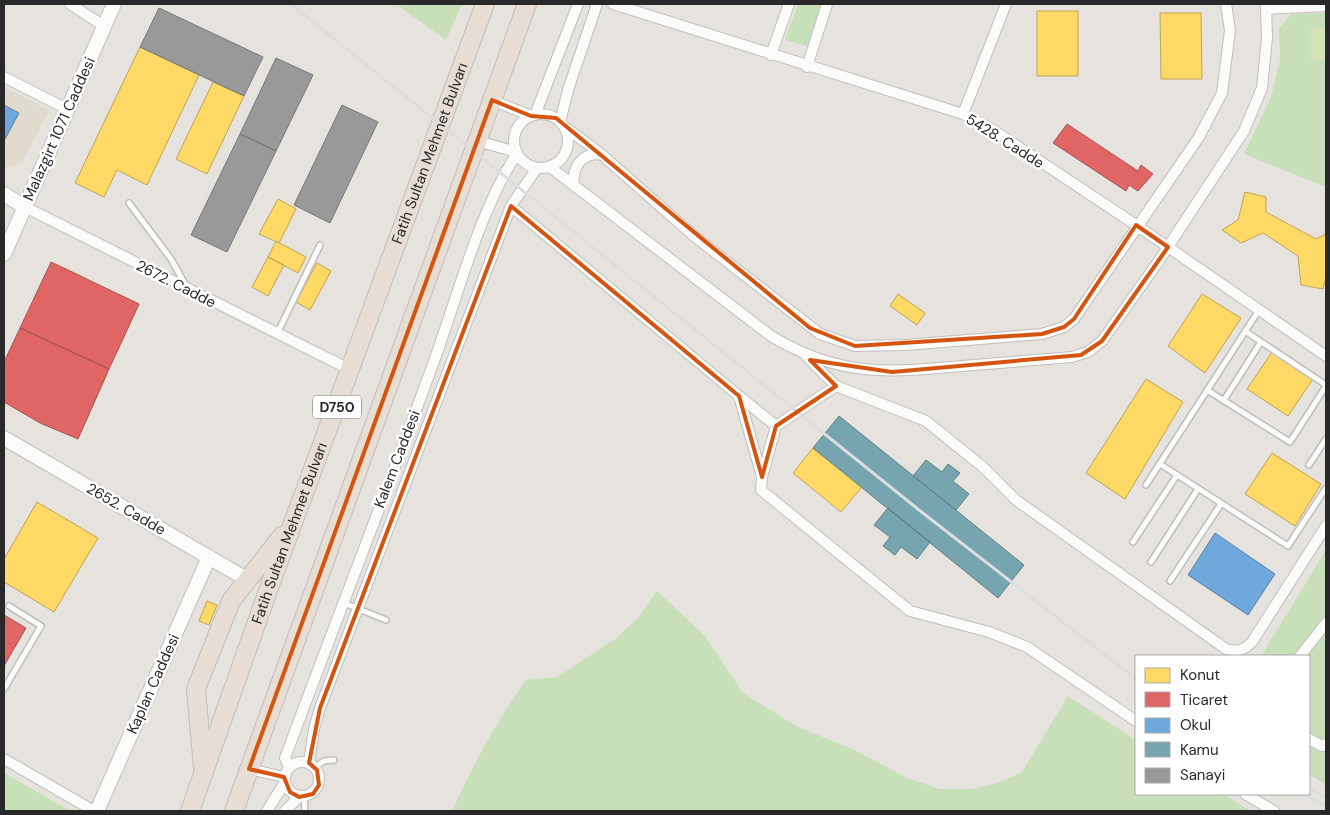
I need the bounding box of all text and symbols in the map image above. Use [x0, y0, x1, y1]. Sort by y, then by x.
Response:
street label: Malazgirt 1071 Caddesi [18, 54, 100, 204]
street label: Fatih Sultan Mehmet Bulvarı [387, 60, 472, 247]
street label: 5428. Cadde [962, 109, 1048, 173]
street label: 2672. Cadde [133, 255, 219, 313]
road number: D750 [313, 396, 361, 418]
street label: Kalem Caddesi [369, 407, 425, 511]
street label: Fatih Sultan Mehmet Bulvarı [247, 440, 332, 627]
street label: 2652. Cadde [83, 478, 169, 540]
street label: Kaplan Caddesi [122, 631, 184, 737]
legend [1135, 655, 1310, 795]
text: Konut [1180, 665, 1220, 685]
text: Ticaret [1180, 690, 1228, 710]
text: Okul [1180, 715, 1211, 735]
text: Kamu [1180, 740, 1219, 760]
text: Sanayi [1180, 765, 1225, 785]

